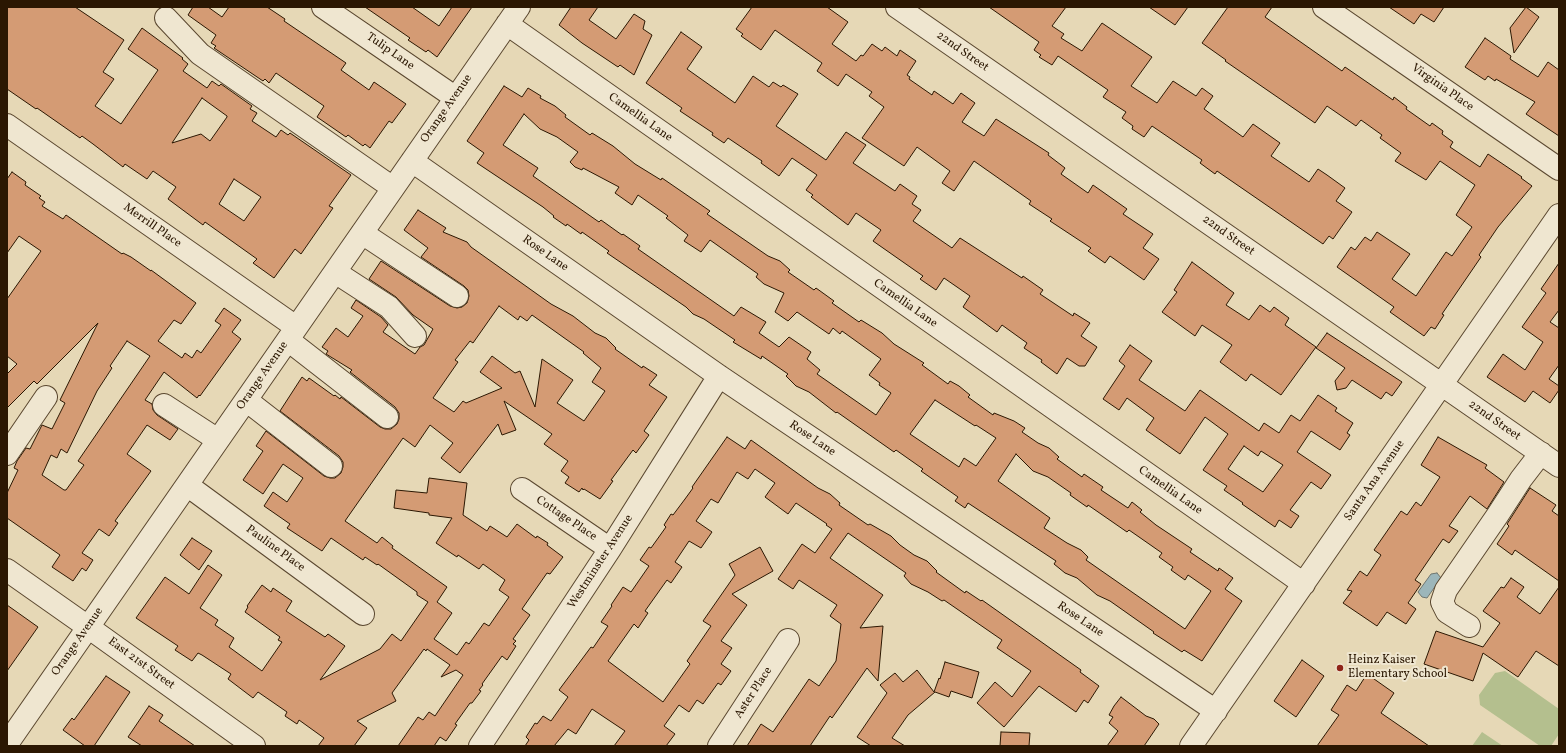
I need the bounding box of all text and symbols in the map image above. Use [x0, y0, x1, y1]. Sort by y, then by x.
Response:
street label: 22nd Street [933, 29, 991, 75]
street label: Tulip Lane [363, 30, 417, 74]
street label: Virginia Place [1408, 61, 1476, 115]
street label: Orange Avenue [418, 72, 476, 146]
street label: Camellia Lane [605, 91, 675, 145]
street label: Merrill Place [120, 201, 184, 251]
street label: 22nd Street [1199, 213, 1257, 259]
street label: Rose Lane [519, 233, 571, 275]
street label: Camellia Lane [870, 277, 940, 331]
street label: Orange Avenue [234, 339, 292, 413]
street label: 22nd Street [1465, 398, 1523, 444]
street label: Rose Lane [786, 418, 838, 460]
street label: Santa Ana Avenue [1342, 438, 1408, 524]
street label: Camellia Lane [1135, 464, 1205, 518]
street label: Cottage Place [533, 493, 599, 545]
street label: Westminster Avenue [565, 512, 637, 612]
street label: Pauline Place [243, 523, 307, 575]
street label: Rose Lane [1054, 599, 1106, 641]
street label: Orange Avenue [49, 605, 107, 679]
street label: East 21st Street [105, 635, 177, 693]
place label: Heinz Kaiser Elementary School [1348, 654, 1447, 682]
marker: Heinz Kaiser Elementary School [1335, 663, 1345, 673]
street label: Aster Place [732, 665, 776, 721]

